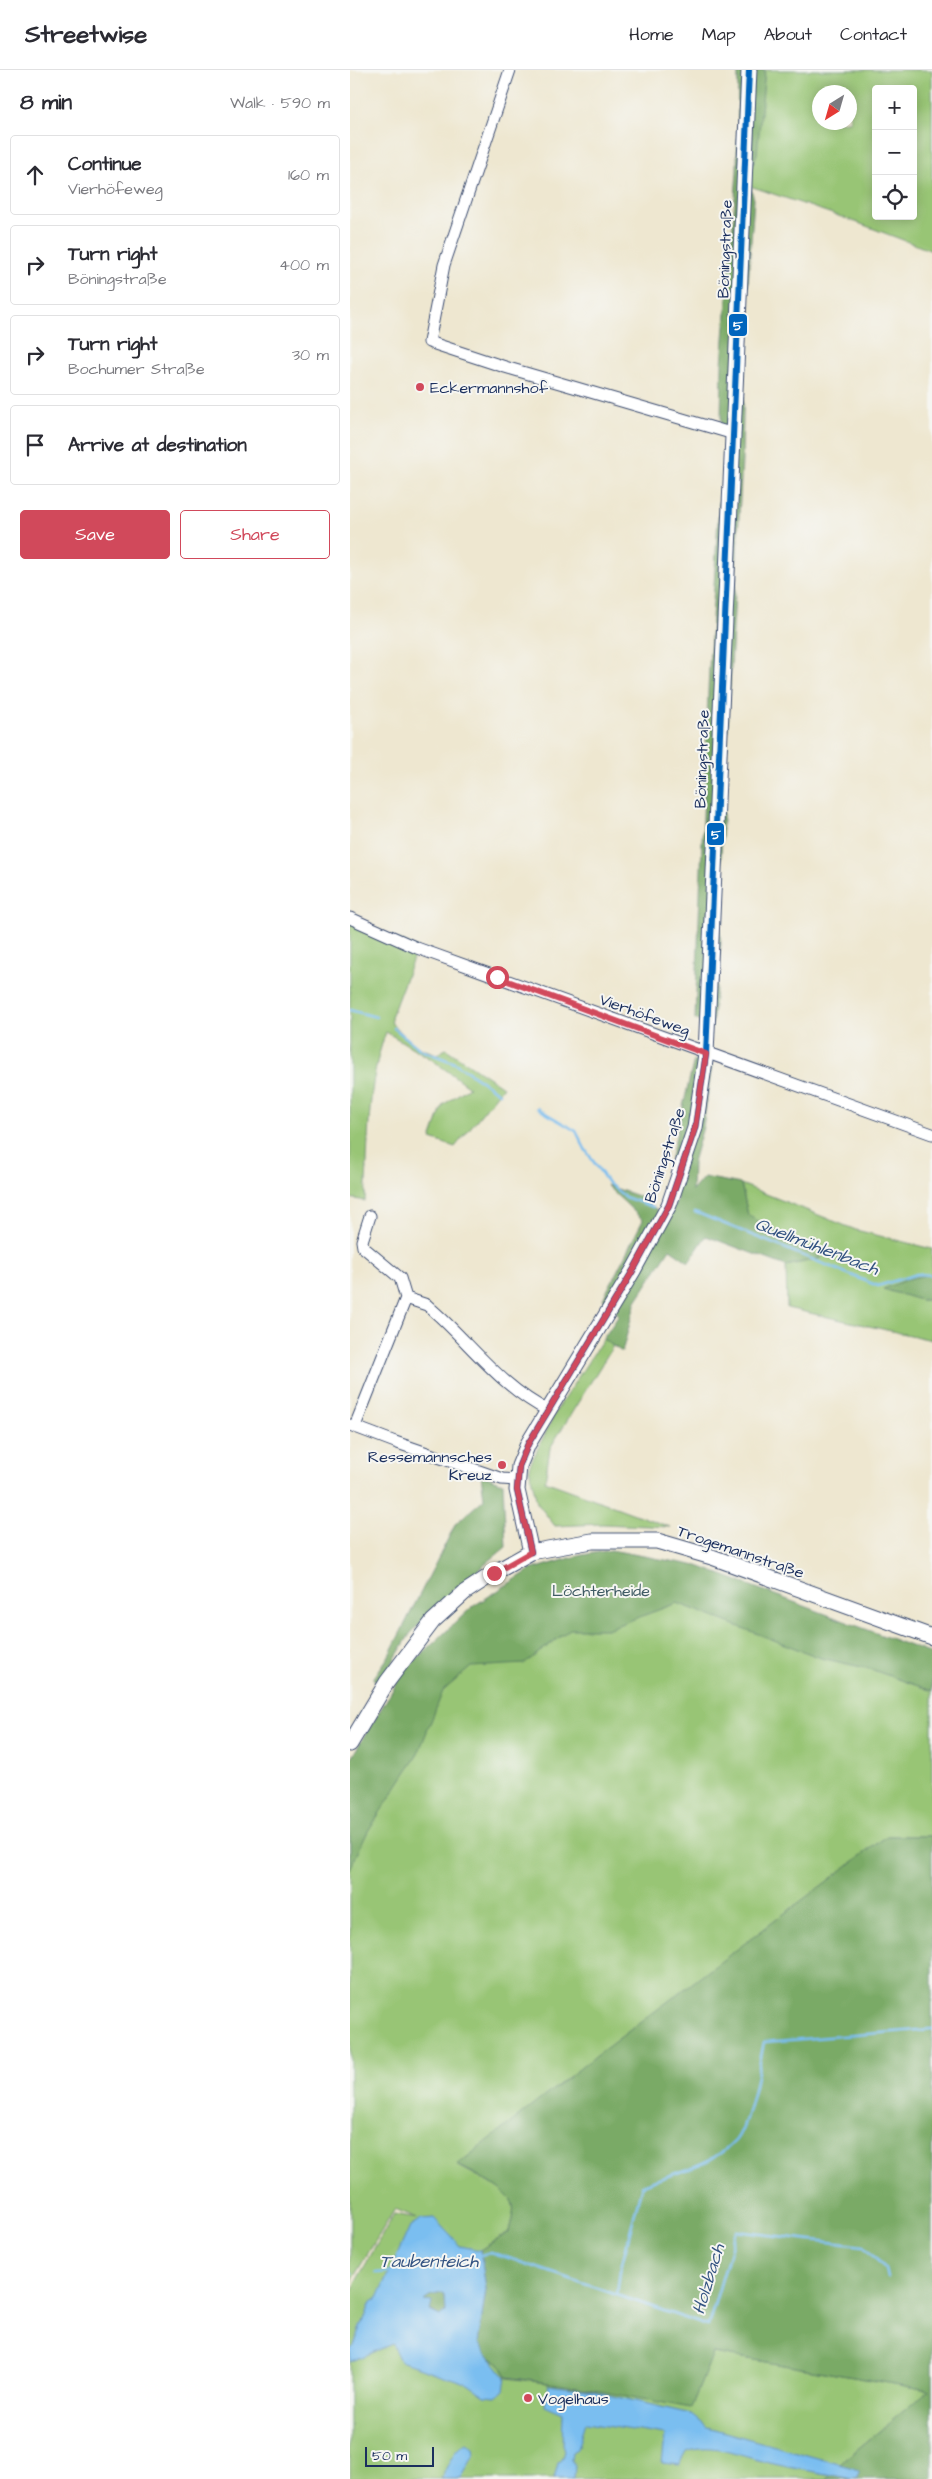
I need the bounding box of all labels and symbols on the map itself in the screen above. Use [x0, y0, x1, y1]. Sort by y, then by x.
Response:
north arrow [812, 85, 857, 130]
street label: Böningstraße [712, 199, 739, 299]
line badge: 5 [728, 313, 748, 337]
text: 5 [733, 316, 744, 336]
place label: Eckermannshof [430, 377, 548, 399]
marker: Eckermannshof [414, 381, 426, 393]
street label: Böningstraße [689, 709, 716, 809]
line badge: 5 [706, 822, 725, 846]
text: 5 [711, 825, 722, 845]
route start [486, 966, 509, 989]
street label: Vierhöfeweg [596, 988, 693, 1042]
street label: Böningstraße [639, 1105, 692, 1206]
water label: Quellmühlenbach [751, 1211, 883, 1282]
place label: Ressemannsches Kreuz [368, 1446, 492, 1486]
marker: Ressemannsches Kreuz [496, 1459, 508, 1471]
street label: Trogemannstraße [674, 1520, 807, 1585]
route end [483, 1562, 506, 1585]
park label: Löchterheide [552, 1580, 650, 1602]
water label: Holzbach [686, 2240, 731, 2317]
water label: Taubenteich [380, 2249, 479, 2274]
place label: Vogelhaus [538, 2388, 609, 2411]
marker: Vogelhaus [522, 2392, 534, 2404]
scale bar [365, 2444, 434, 2467]

